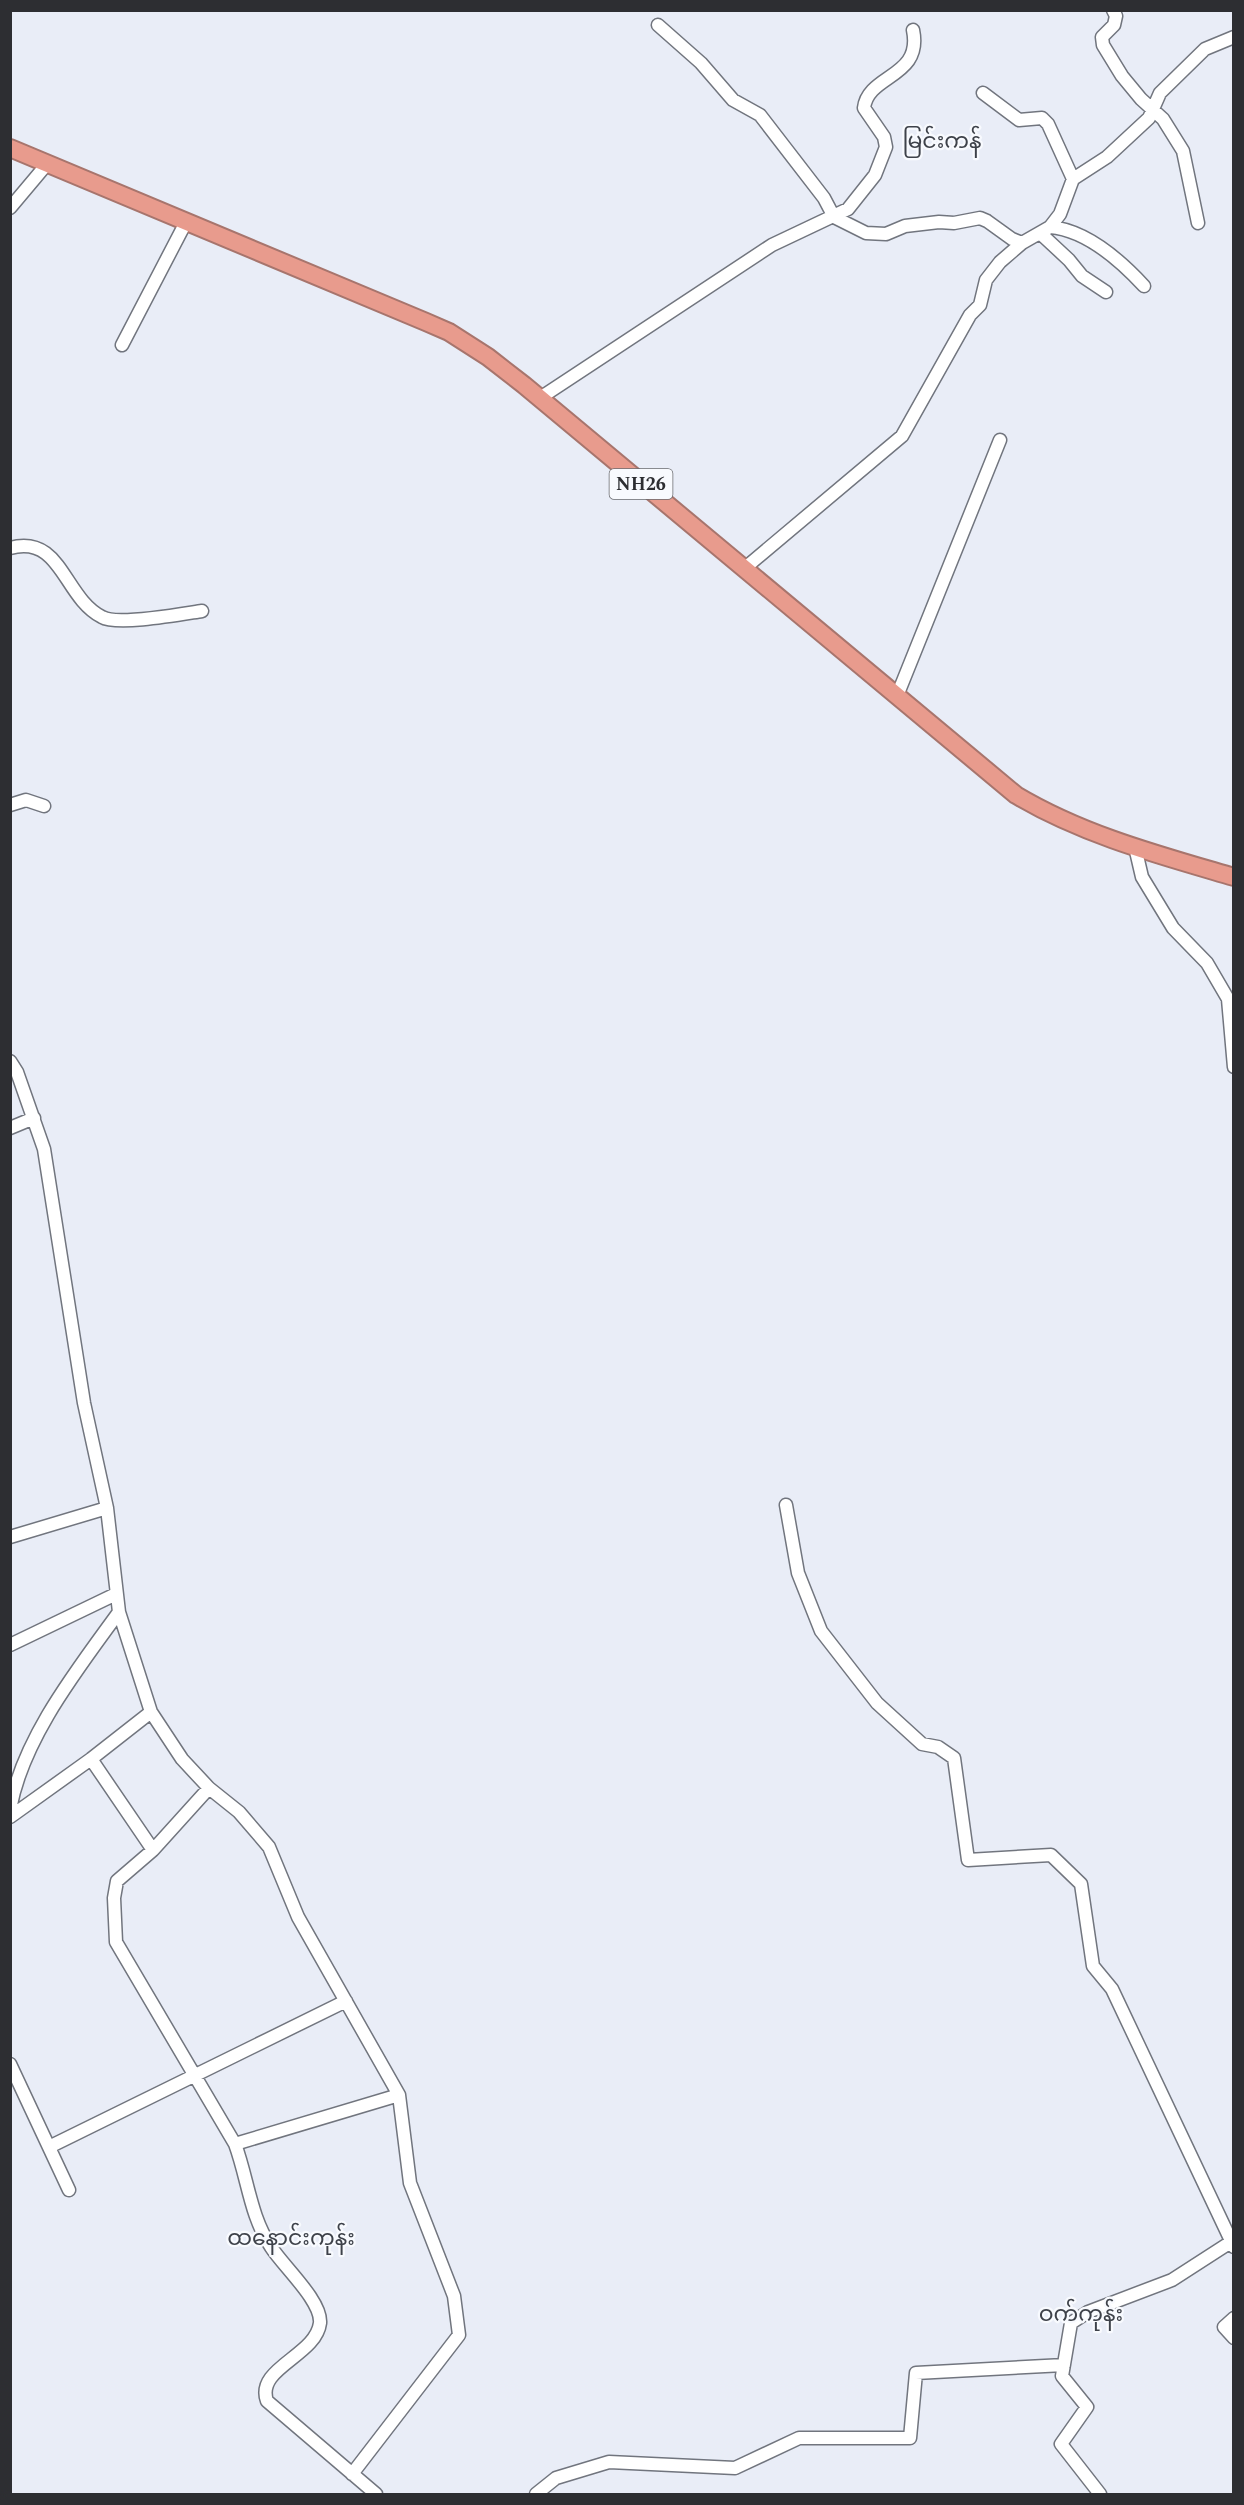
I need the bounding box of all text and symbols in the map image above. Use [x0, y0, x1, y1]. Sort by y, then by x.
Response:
district label: မြင်းကန် [902, 125, 982, 158]
road number: NH26 [610, 469, 672, 499]
district label: ထနောင်းကုန်း [227, 2222, 355, 2255]
district label: ဝက်ကုန်း [1039, 2298, 1123, 2331]

